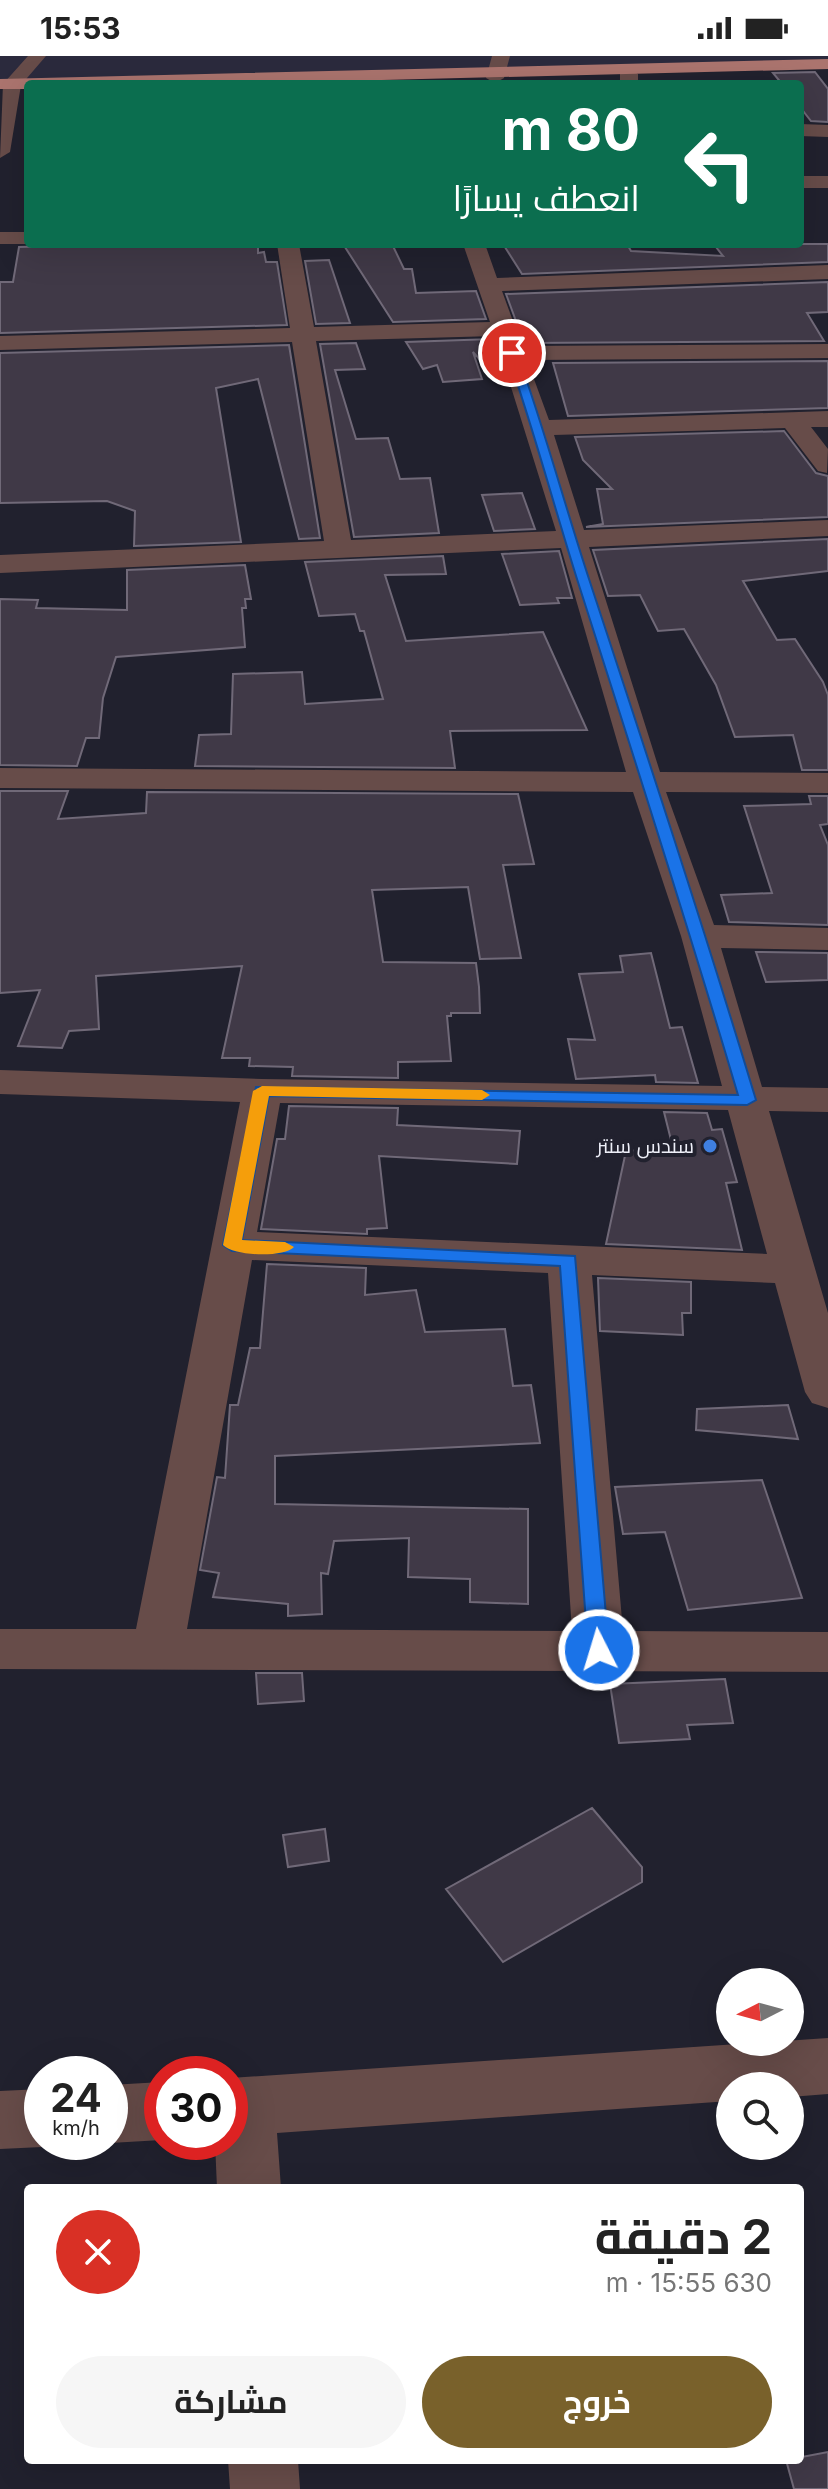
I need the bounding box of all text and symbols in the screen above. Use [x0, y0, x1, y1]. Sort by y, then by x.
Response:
text: 15:53 [40, 10, 121, 46]
text: 80 m [501, 96, 640, 164]
icon: left [668, 112, 772, 216]
text: انعطف يسارًا [452, 176, 640, 220]
pin [478, 319, 546, 387]
icon: arrive [490, 331, 534, 375]
place label: سندس سنتر [596, 1134, 694, 1159]
marker: سندس سنتر [701, 1137, 719, 1155]
position arrow [557, 1608, 641, 1692]
north arrow [716, 1968, 804, 2056]
map controls [716, 1968, 804, 2160]
speed limit sign: 30 [144, 2056, 248, 2160]
button: search [716, 2072, 804, 2160]
text: 24 [50, 2073, 102, 2122]
text: km/h [52, 2116, 100, 2140]
text: 2 دقيقة [595, 2207, 772, 2266]
button: close [56, 2210, 140, 2294]
text: 630 m · 15:55 [606, 2267, 772, 2298]
button: مشاركة [56, 2356, 406, 2448]
button: خروج [422, 2356, 772, 2448]

